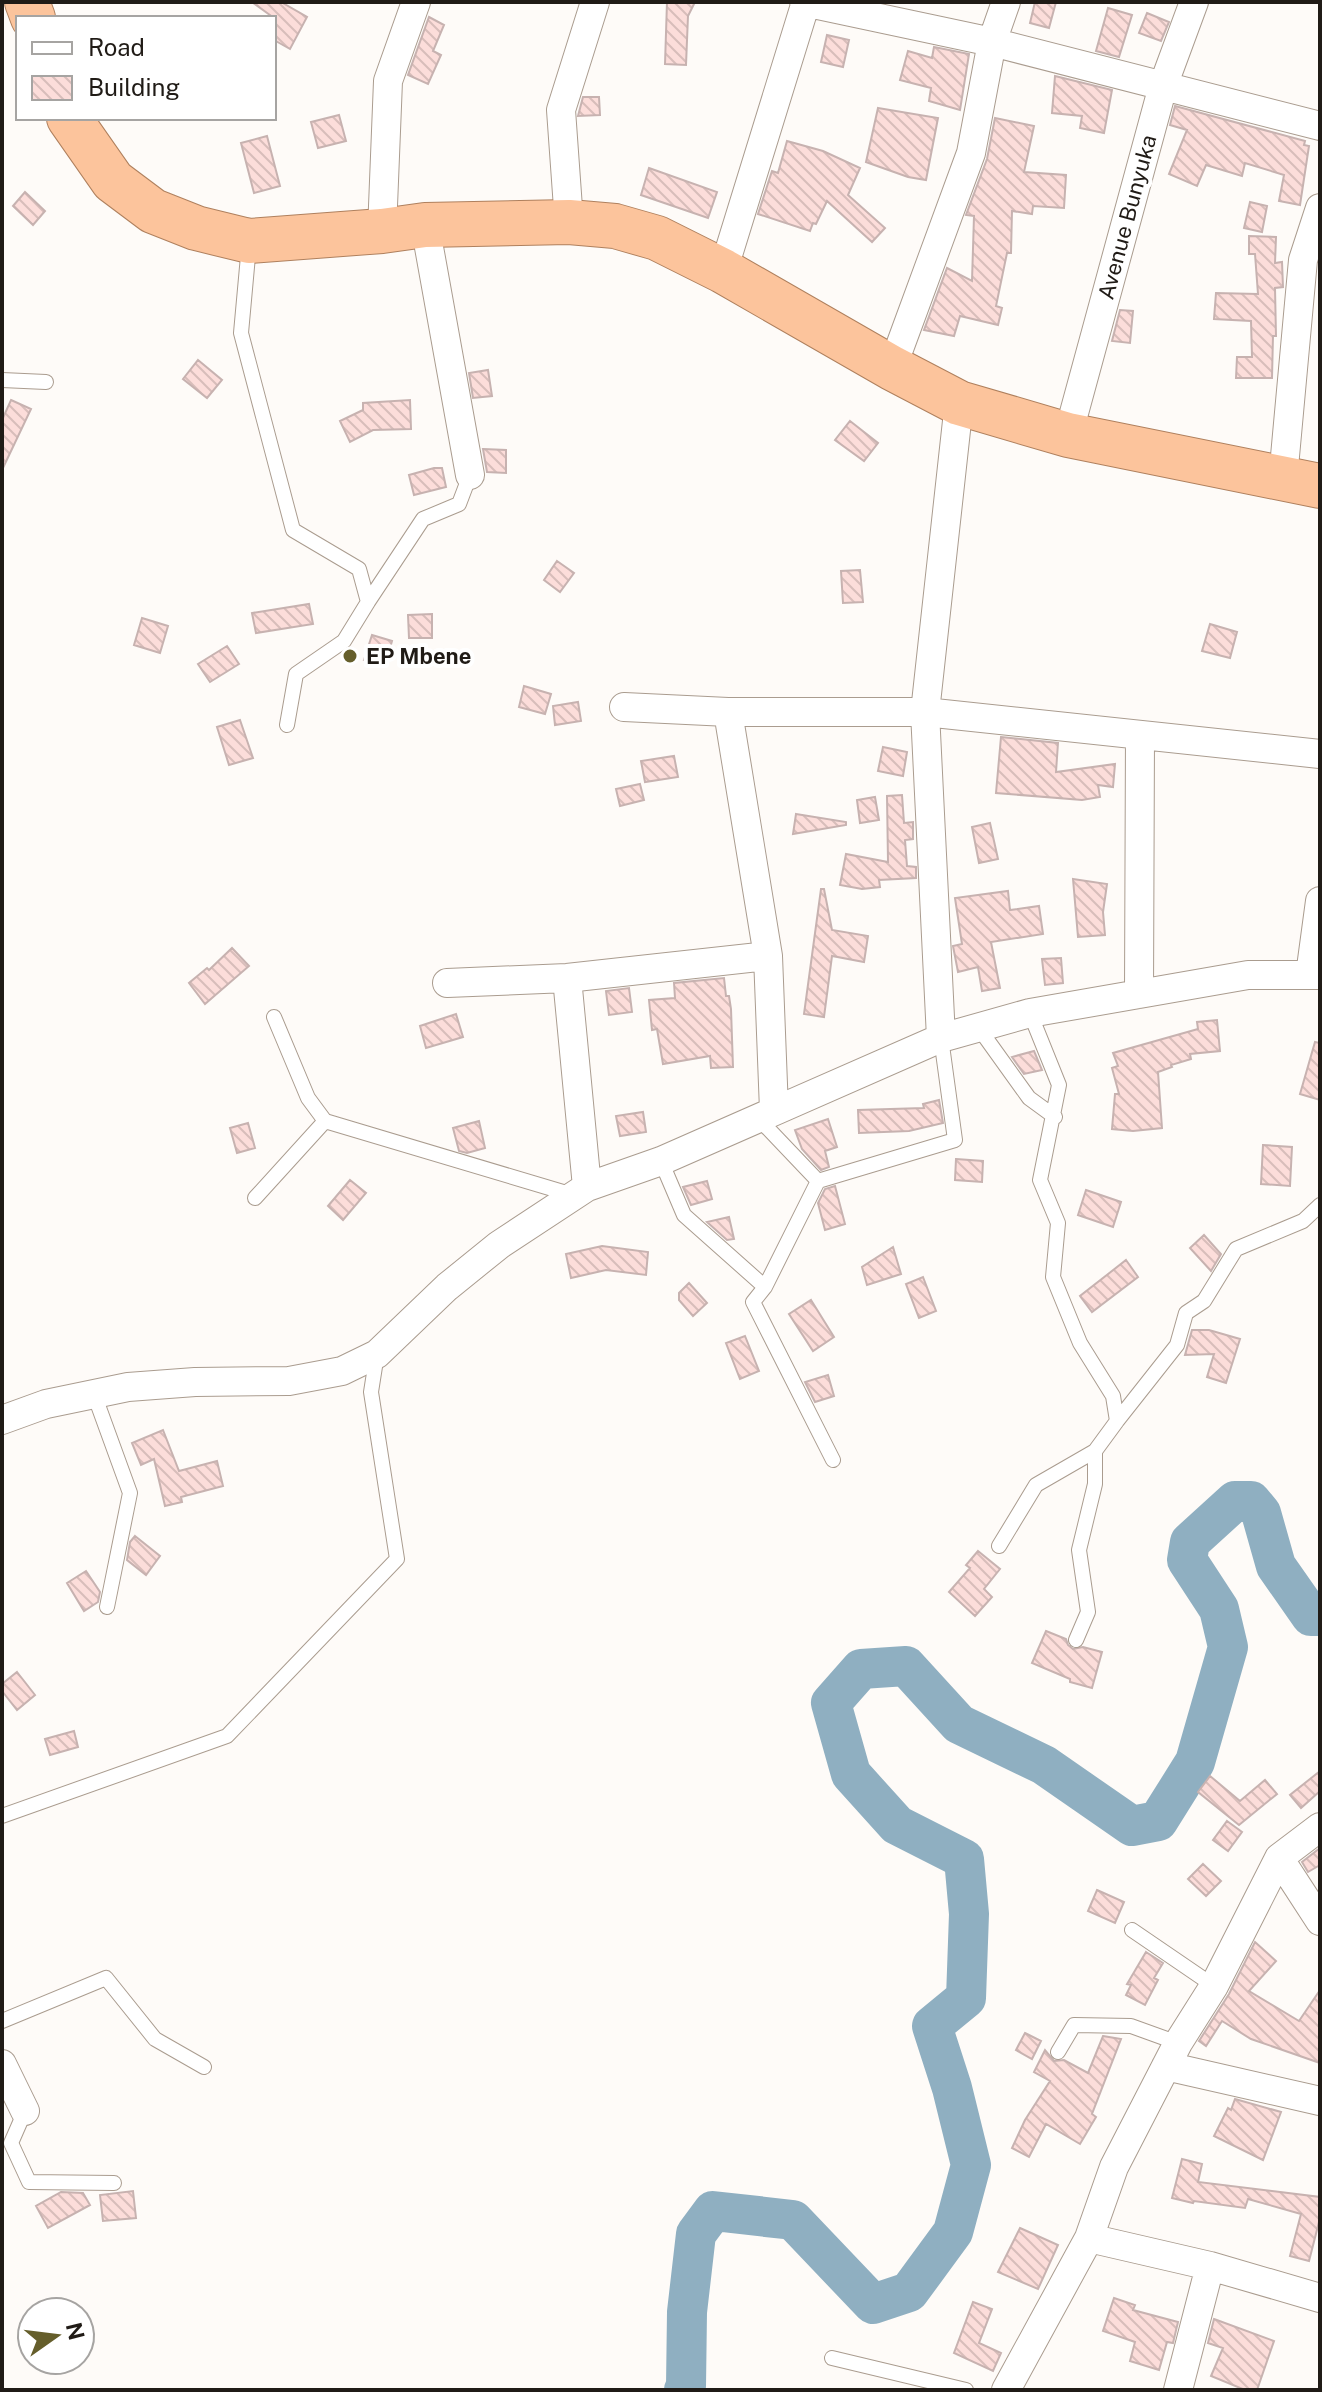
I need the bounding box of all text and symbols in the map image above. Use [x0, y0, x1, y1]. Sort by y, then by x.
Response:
legend [16, 16, 276, 120]
text: Road [88, 33, 145, 61]
text: Building [88, 73, 180, 101]
street label: Avenue Bunyuka [1092, 132, 1162, 302]
place label: EP Mbene [366, 643, 471, 669]
marker: EP Mbene [341, 647, 359, 665]
north arrow [16, 2296, 96, 2376]
text: N [61, 2320, 90, 2343]

